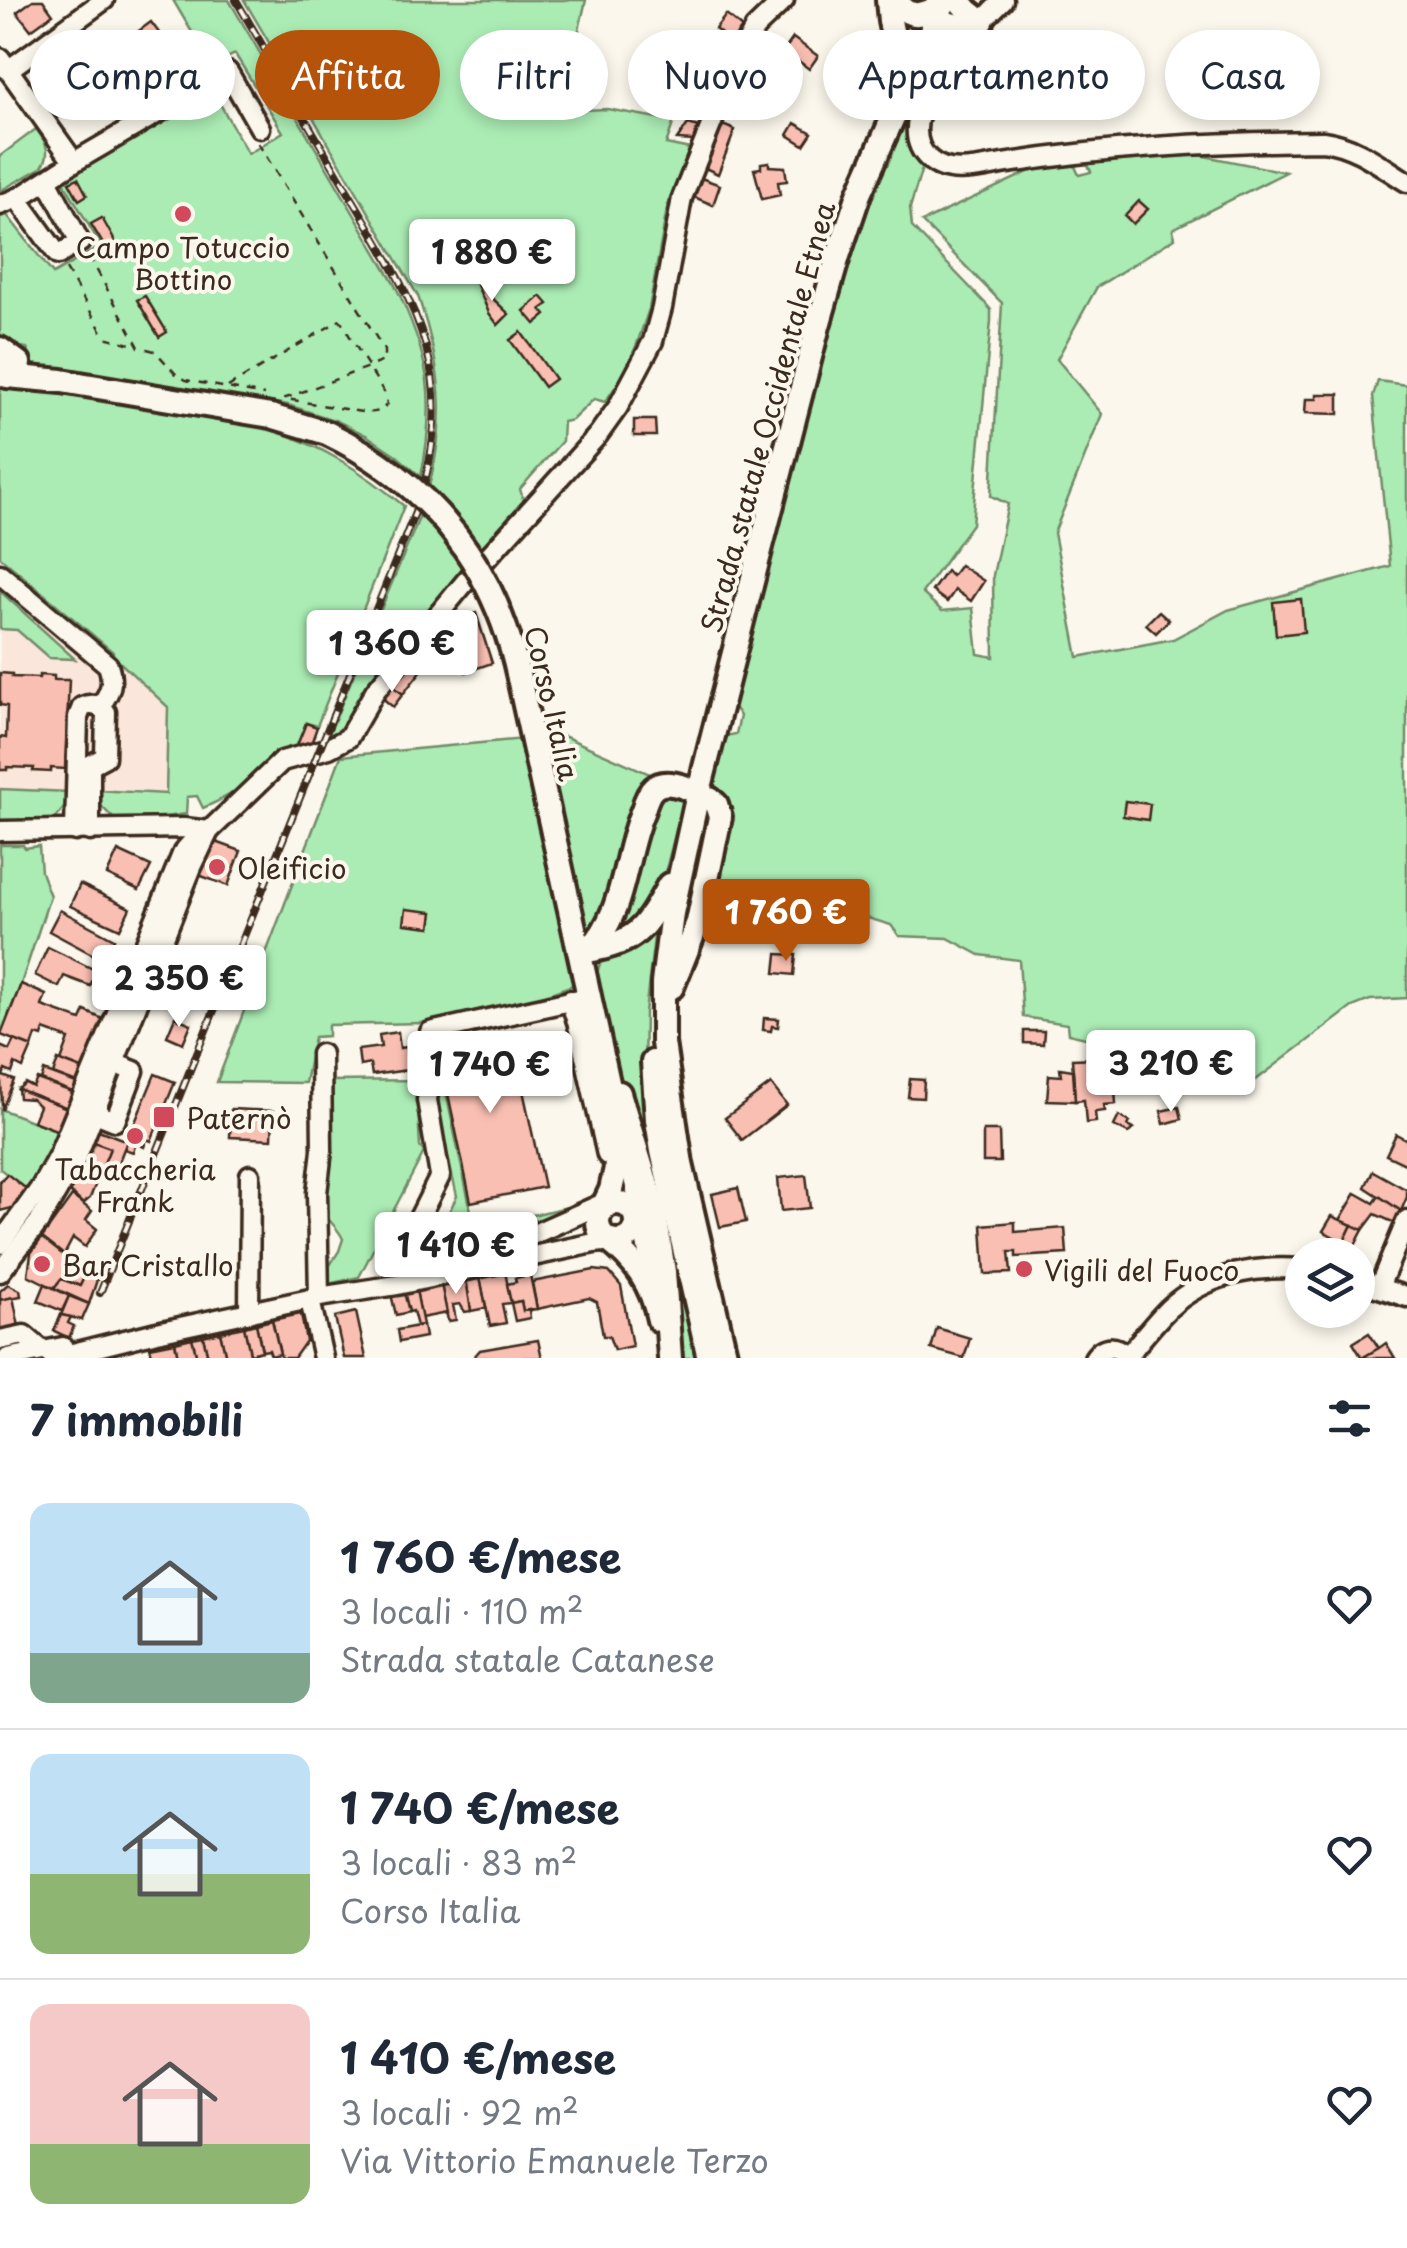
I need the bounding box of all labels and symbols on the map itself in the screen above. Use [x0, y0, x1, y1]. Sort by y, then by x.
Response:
street label: Strada statale Occidentale Etnea [689, 196, 845, 637]
marker: Campo Totuccio Bottino [172, 203, 194, 225]
pin: 1 880 € [400, 219, 584, 304]
place label: Campo Totuccio Bottino [76, 225, 290, 300]
pin: 1 360 € [300, 610, 484, 695]
street label: Corso Italia [514, 621, 592, 785]
place label: Oleificio [237, 846, 347, 889]
marker: Oleificio [206, 856, 228, 878]
pin: 1 760 € [694, 879, 878, 964]
pin: 2 350 € [87, 945, 271, 1030]
pin: 3 210 € [1079, 1030, 1263, 1115]
pin: 1 740 € [398, 1031, 582, 1116]
place label: Paternò [186, 1096, 291, 1139]
marker: Paternò [151, 1104, 177, 1130]
marker: Tabaccheria Frank [124, 1125, 146, 1147]
place label: Tabaccheria Frank [54, 1147, 216, 1222]
pin: 1 410 € [364, 1212, 548, 1297]
place label: Bar Cristallo [62, 1243, 233, 1286]
place label: Vigili del Fuoco [1044, 1248, 1239, 1291]
marker: Bar Cristallo [31, 1253, 53, 1275]
marker: Vigili del Fuoco [1013, 1258, 1035, 1280]

